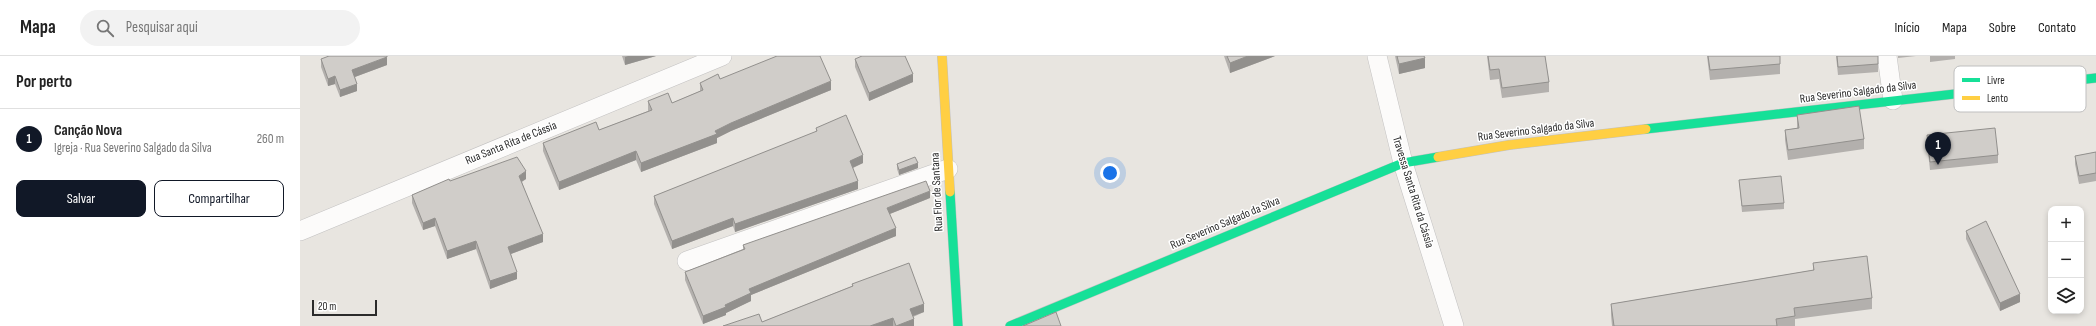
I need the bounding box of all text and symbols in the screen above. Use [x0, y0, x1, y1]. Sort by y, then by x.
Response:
search box [80, 10, 360, 46]
text: Mapa [20, 16, 56, 39]
icon: search [94, 17, 116, 39]
text: Pesquisar aqui [126, 18, 198, 37]
text: Início [1894, 19, 1920, 36]
text: Mapa [1942, 19, 1967, 36]
text: Sobre [1989, 19, 2016, 36]
text: Contato [2038, 19, 2076, 36]
legend [1954, 66, 2086, 112]
text: Por perto [16, 72, 72, 92]
text: Livre [1987, 74, 2005, 87]
street label: Rua Severino Salgado da Silva [1799, 77, 1918, 107]
text: Lento [1987, 92, 2008, 105]
street label: Rua Severino Salgado da Silva [1477, 115, 1596, 145]
street label: Rua Santa Rita de Cássia [463, 118, 559, 168]
text: Canção Nova [54, 121, 122, 140]
text: 1 [26, 131, 32, 147]
text: 260 m [257, 131, 284, 147]
pin: 1 [1925, 132, 1951, 165]
street label: Travessa Santa Rita da Cássia [1389, 134, 1437, 250]
text: Igreja · Rua Severino Salgado da Silva [54, 140, 212, 156]
street label: Rua Flor de Santana [927, 152, 947, 232]
your location [1100, 163, 1120, 183]
button: Salvar [16, 180, 146, 217]
button: Compartilhar [154, 180, 284, 217]
street label: Rua Severino Salgado da Silva [1168, 193, 1282, 253]
map controls [2048, 206, 2084, 314]
button: + [2048, 206, 2084, 242]
button: − [2048, 242, 2084, 278]
button: layers [2048, 278, 2084, 314]
scale bar [312, 298, 377, 317]
text: 20 m [318, 300, 336, 313]

